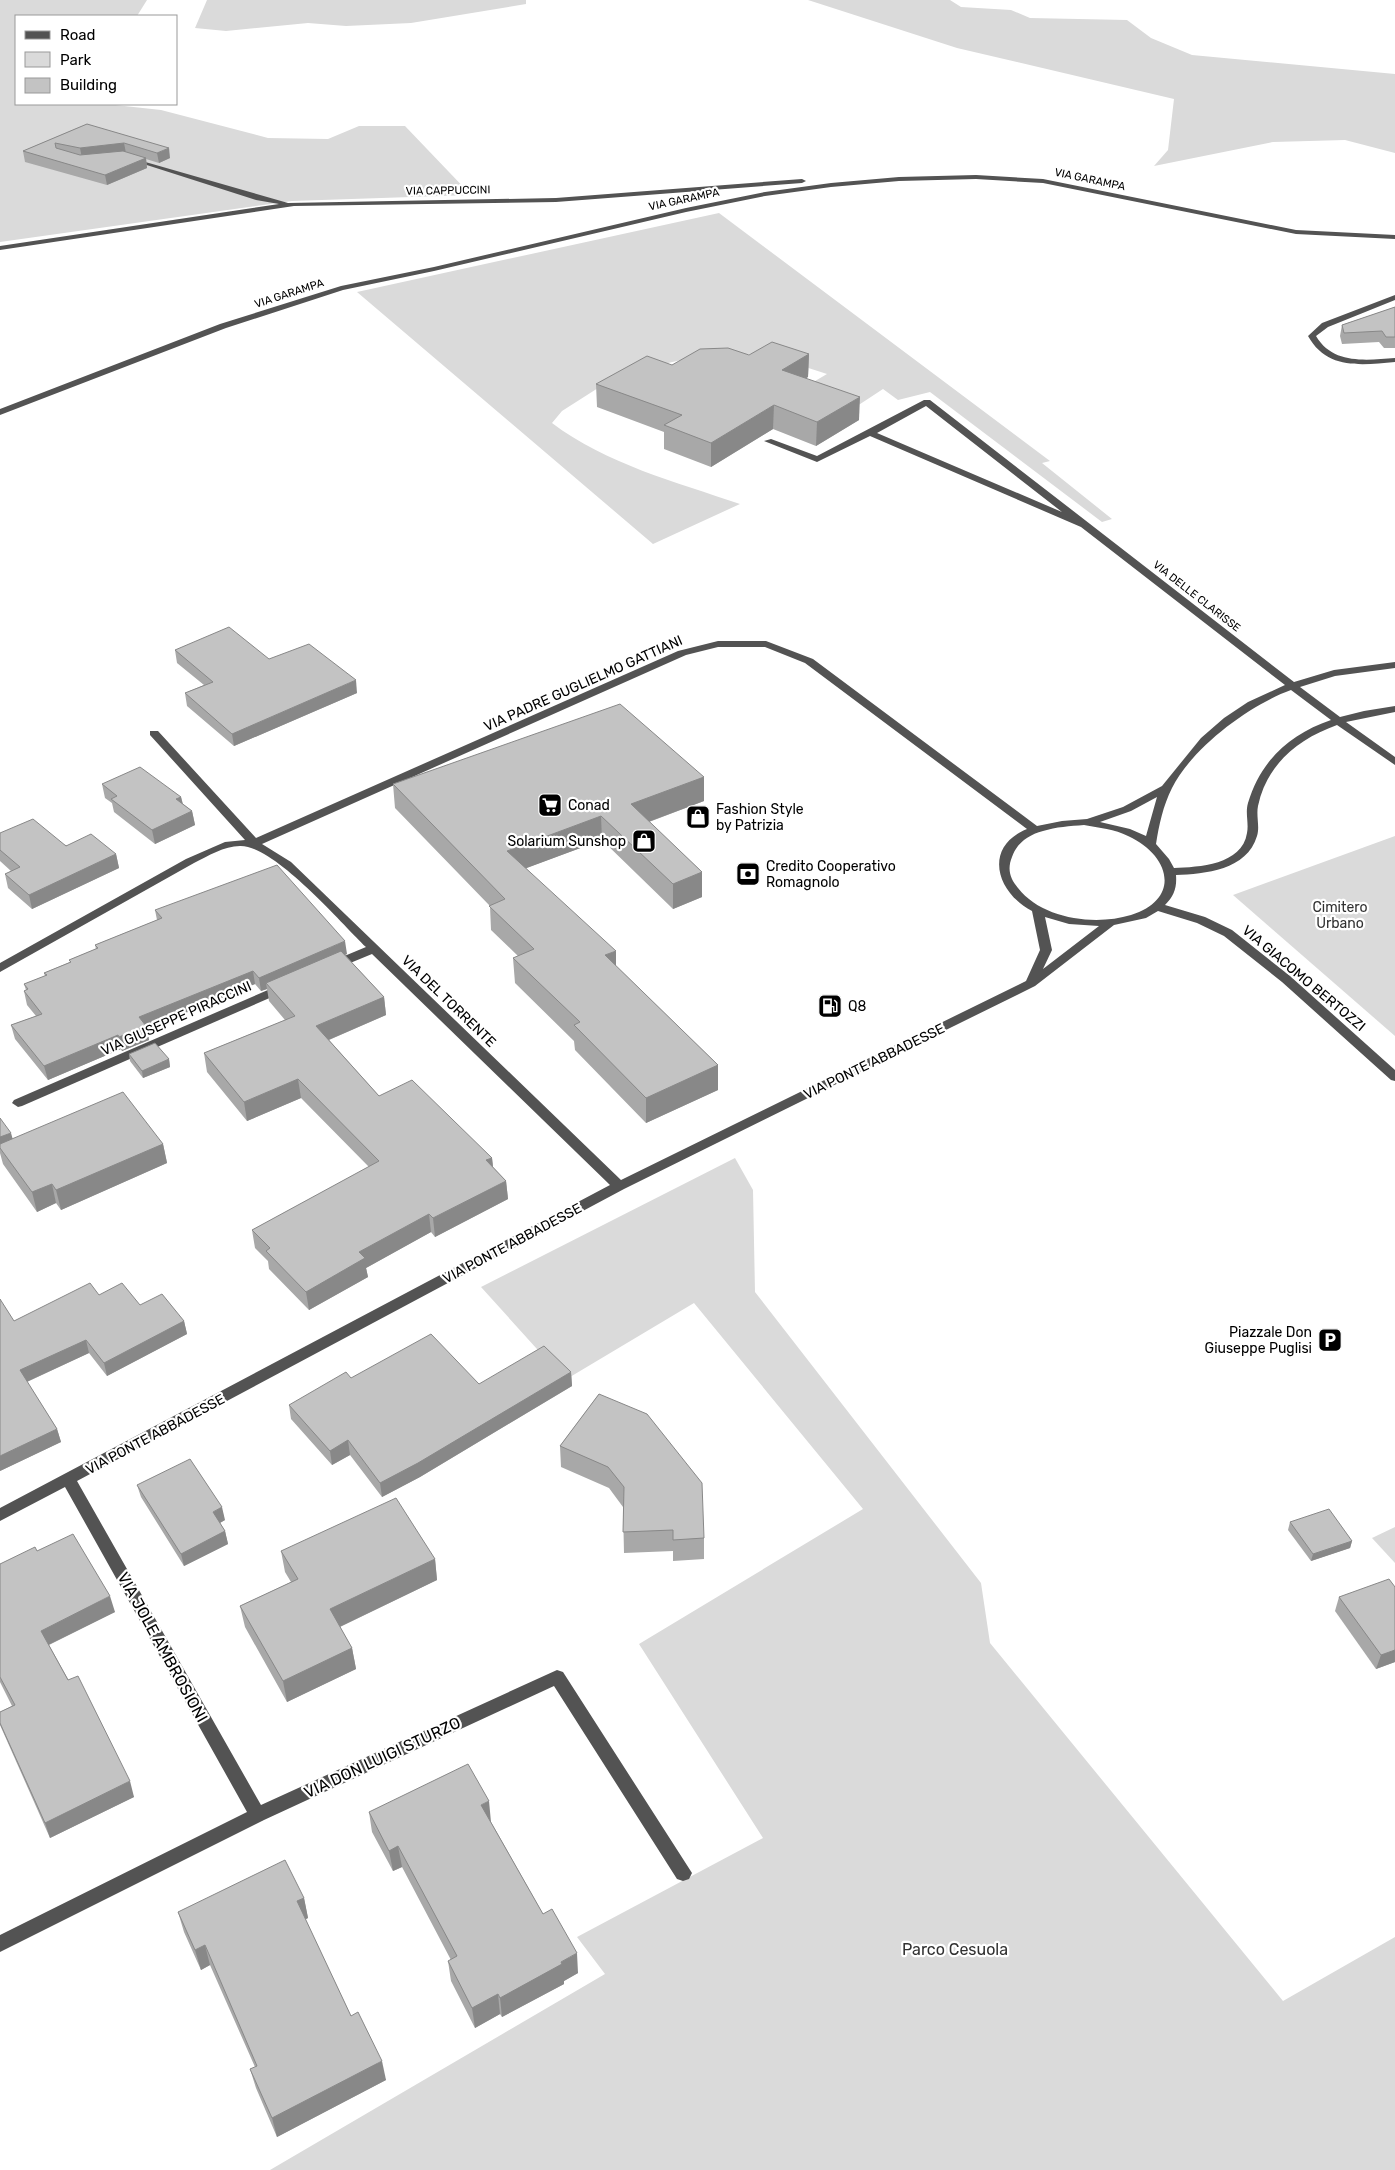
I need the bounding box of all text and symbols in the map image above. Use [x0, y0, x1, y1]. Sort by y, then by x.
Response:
legend [15, 15, 178, 105]
text: Road [60, 26, 96, 44]
text: Park [60, 51, 91, 69]
text: Building [60, 76, 117, 94]
street label: VIA GARAMPA [1053, 166, 1127, 193]
street label: VIA CAPPUCCINI [406, 183, 490, 198]
street label: VIA GARAMPA [648, 186, 721, 213]
street label: VIA GARAMPA [253, 276, 326, 311]
street label: VIA DELLE CLARISSE [1150, 558, 1243, 635]
street label: VIA PADRE GUGLIELMO GATTIANI [481, 632, 685, 735]
supermarket icon: Conad [537, 792, 563, 818]
place label: Conad [568, 797, 610, 814]
place label: Fashion Style by Patrizia [716, 801, 804, 834]
shop icon: Fashion Style by Patrizia [685, 804, 711, 830]
shop icon: Solarium Sunshop [631, 828, 657, 854]
place label: Solarium Sunshop [507, 833, 626, 850]
place label: Credito Cooperativo Romagnolo [766, 858, 896, 891]
bank icon: Credito Cooperativo Romagnolo [735, 861, 761, 887]
park label: Cimitero Urbano [1312, 899, 1368, 932]
street label: VIA GIACOMO BERTOZZI [1239, 922, 1369, 1035]
street label: VIA DEL TORRENTE [398, 952, 499, 1051]
street label: VIA GIUSEPPE PIRACCINI [98, 978, 254, 1059]
fuel station icon: Q8 [817, 993, 843, 1019]
place label: Q8 [848, 998, 866, 1015]
street label: VIA PONTE ABBADESSE [801, 1020, 947, 1103]
street label: VIA PONTE ABBADESSE [440, 1200, 585, 1287]
place label: Piazzale Don Giuseppe Puglisi [1205, 1324, 1312, 1357]
parking icon: Piazzale Don Giuseppe Puglisi [1317, 1327, 1343, 1353]
street label: VIA PONTE ABBADESSE [83, 1391, 228, 1478]
street label: VIA JOLE AMBROSIONI [113, 1569, 212, 1725]
street label: VIA DON LUIGI STURZO [301, 1713, 464, 1802]
park label: Parco Cesuola [902, 1940, 1008, 1959]

